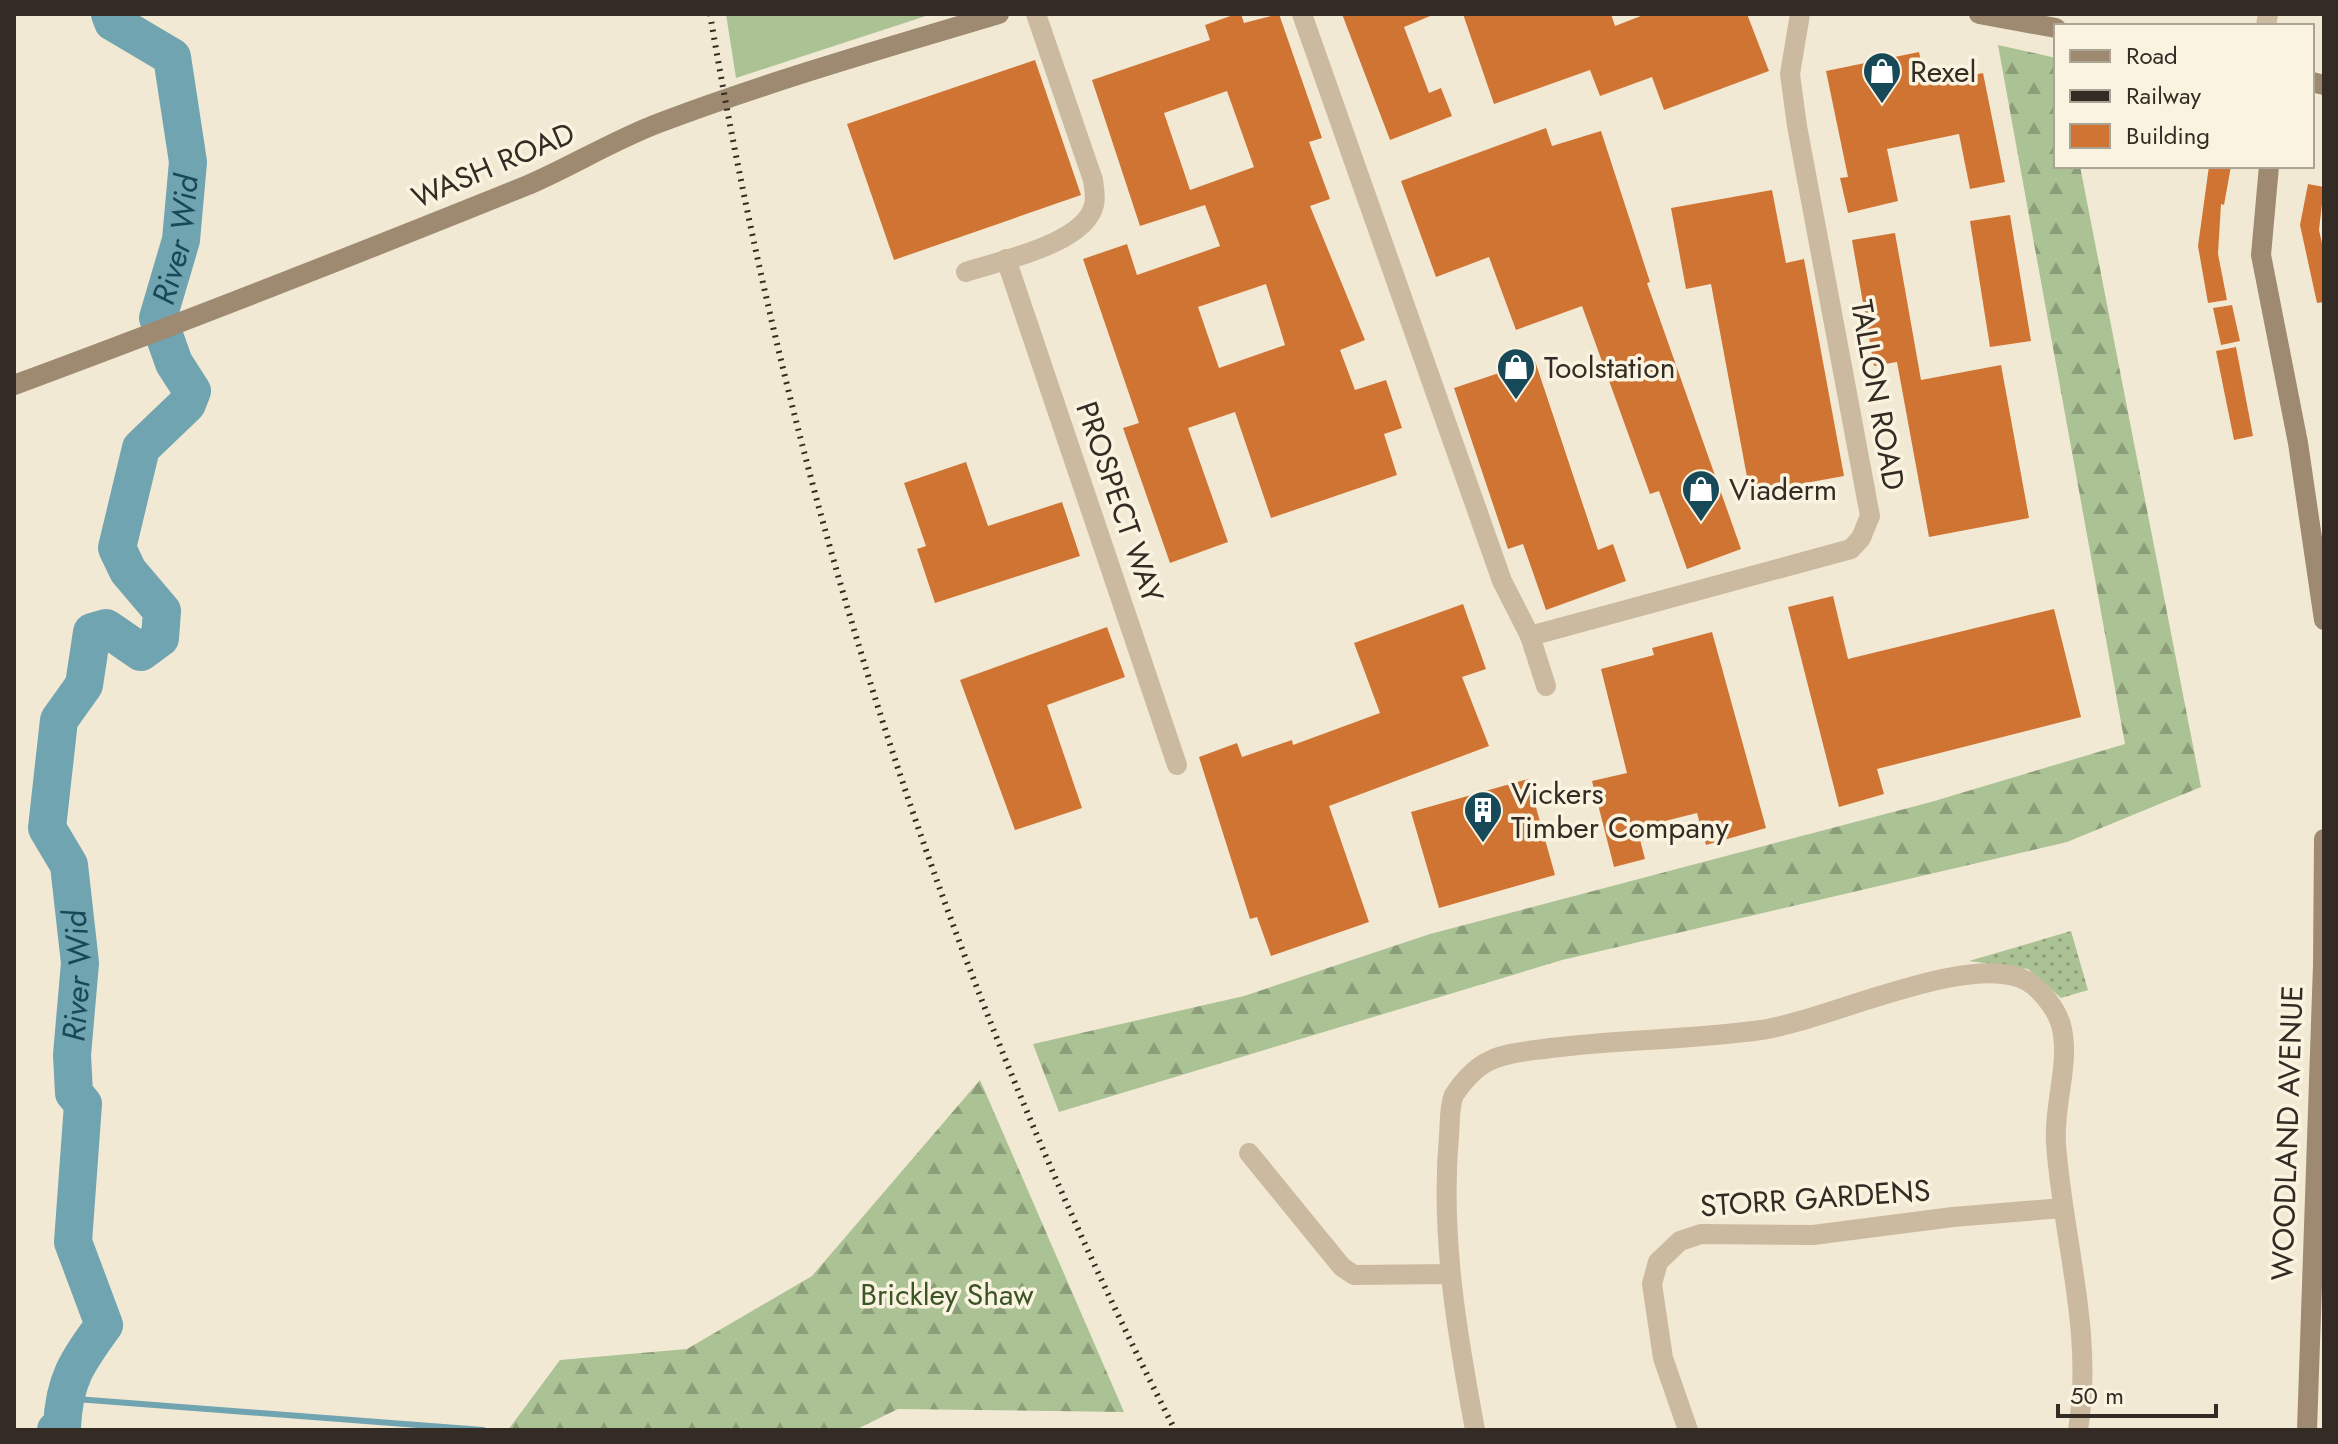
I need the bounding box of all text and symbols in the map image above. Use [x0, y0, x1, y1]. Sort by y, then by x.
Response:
legend [2054, 24, 2314, 168]
text: Road [2126, 38, 2178, 73]
shop icon: Rexel [1861, 50, 1903, 105]
place label: Rexel [1910, 50, 1976, 93]
text: Railway [2126, 78, 2201, 113]
street label: WASH ROAD [405, 111, 581, 219]
text: Building [2126, 118, 2210, 153]
water label: River Wid [140, 171, 210, 310]
street label: TALLON ROAD [1840, 296, 1916, 494]
shop icon: Toolstation [1495, 346, 1537, 401]
place label: Toolstation [1544, 346, 1675, 389]
street label: PROSPECT WAY [1065, 396, 1175, 609]
shop icon: Viaderm [1680, 468, 1722, 523]
place label: Viaderm [1729, 468, 1837, 511]
place label: Vickers Timber Company [1511, 772, 1729, 849]
building icon: Vickers Timber Company [1462, 789, 1504, 844]
water label: River Wid [50, 907, 103, 1043]
street label: WOODLAND AVENUE [2260, 985, 2314, 1281]
street label: STORR GARDENS [1698, 1169, 1932, 1227]
park label: Brickley Shaw [860, 1273, 1034, 1316]
scale bar [2058, 1368, 2216, 1418]
text: 50 m [2070, 1378, 2124, 1413]

